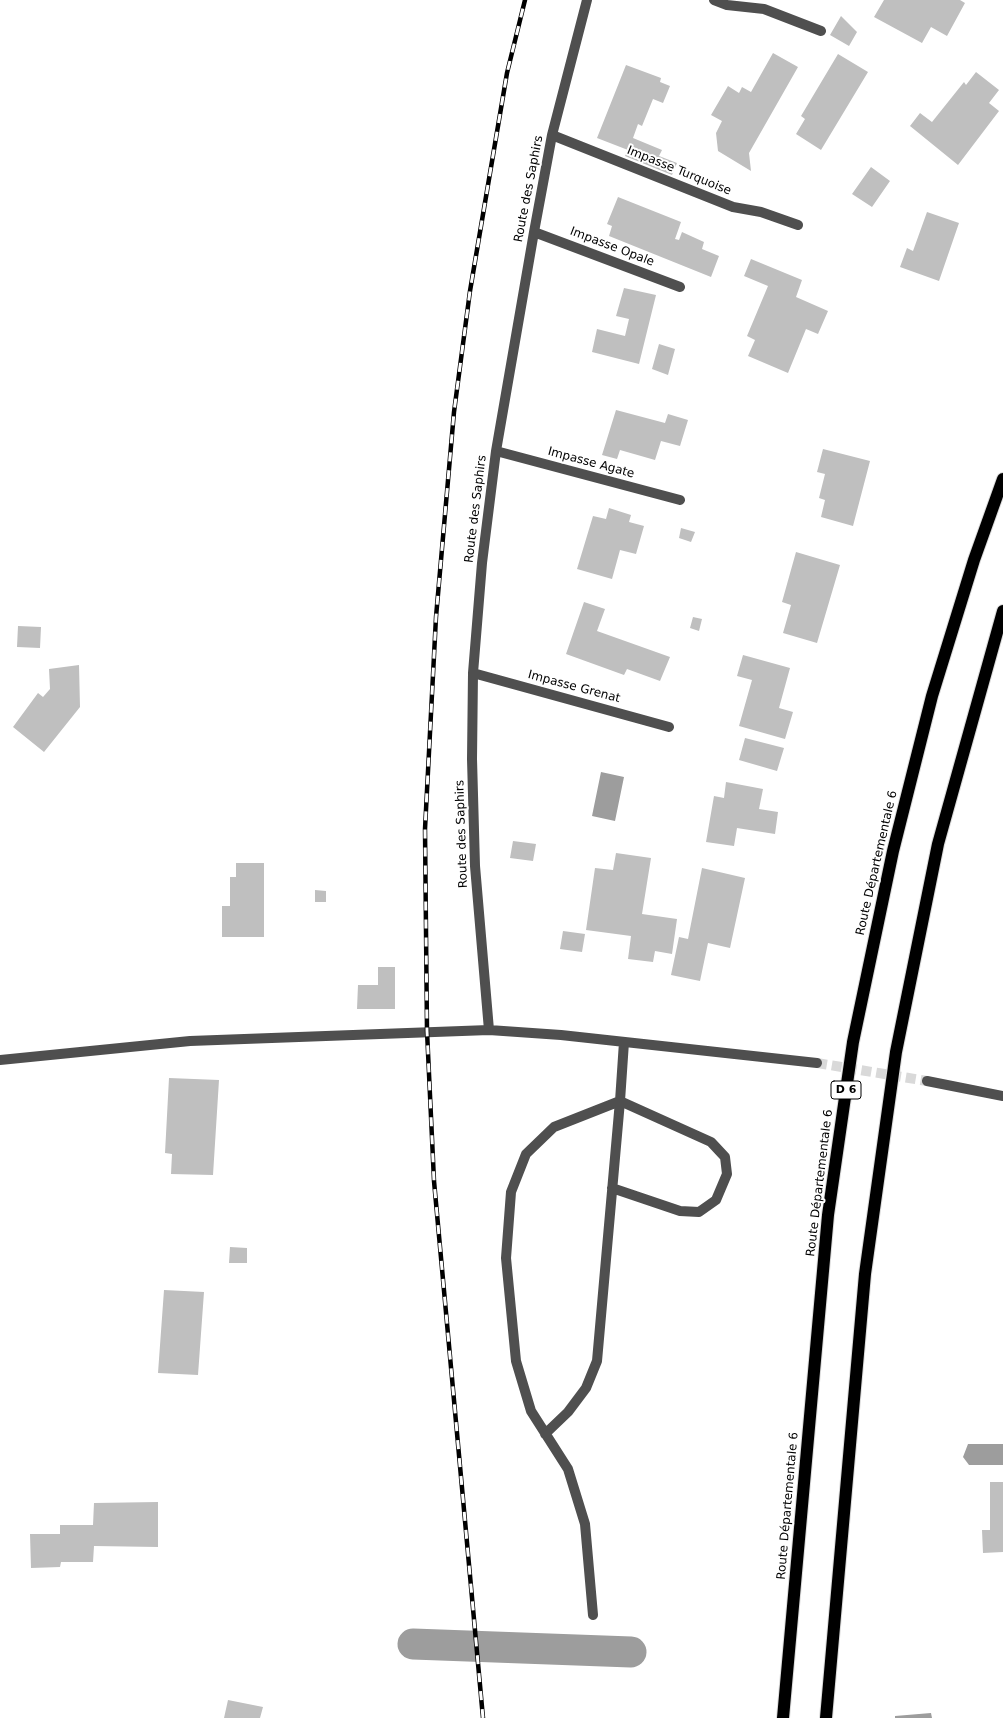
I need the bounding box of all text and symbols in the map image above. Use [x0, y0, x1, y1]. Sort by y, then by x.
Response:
street label: Route des Saphirs [512, 134, 546, 244]
street label: Impasse Turquoise [625, 143, 733, 199]
street label: Impasse Opale [568, 224, 656, 270]
street label: Impasse Agate [546, 445, 636, 481]
street label: Route des Saphirs [462, 454, 490, 564]
street label: Impasse Grenat [526, 668, 622, 706]
street label: Route des Saphirs [453, 780, 471, 888]
street label: Route Départementale 6 [853, 789, 901, 937]
road number: D 6 [831, 1081, 861, 1099]
street label: Route Départementale 6 [804, 1109, 836, 1257]
street label: Route Départementale 6 [774, 1432, 802, 1580]

